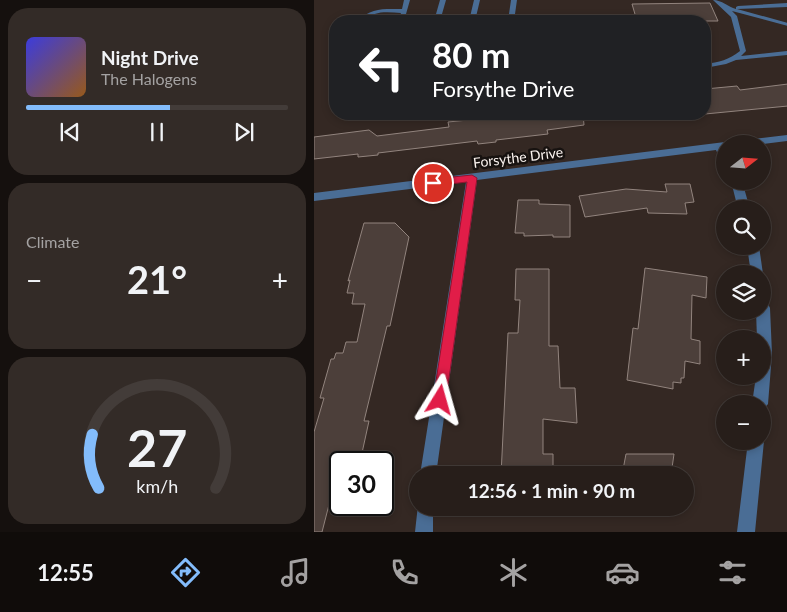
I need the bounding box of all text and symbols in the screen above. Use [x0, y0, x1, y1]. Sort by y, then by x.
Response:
text: 80 m [432, 33, 510, 75]
icon: left [349, 35, 414, 100]
text: Night Drive [101, 46, 199, 69]
text: The Halogens [101, 69, 197, 88]
text: Forsythe Drive [432, 75, 574, 102]
icon: previous [56, 118, 84, 146]
icon: pause [143, 118, 171, 146]
icon: next [230, 118, 258, 146]
north arrow [716, 135, 772, 190]
map controls [716, 135, 771, 450]
street label: Forsythe Drive [472, 143, 564, 171]
pin [412, 162, 454, 204]
icon: arrive [419, 169, 447, 197]
button: search [716, 200, 771, 255]
text: Climate [26, 232, 79, 251]
text: 21° [127, 256, 187, 302]
text: − [26, 263, 42, 297]
text: + [272, 263, 288, 297]
button: layers [716, 265, 771, 320]
button: + [716, 330, 771, 385]
position arrow [413, 373, 465, 425]
button: − [716, 395, 771, 450]
text: 27 [127, 416, 187, 478]
speed limit sign: 30 [329, 451, 394, 516]
text: km/h [136, 475, 178, 497]
text: 12:56 · 1 min · 90 m [468, 479, 635, 502]
icon: directions [168, 555, 203, 590]
icon: music [278, 555, 313, 590]
icon: phone [387, 555, 422, 590]
icon: climate [496, 555, 531, 590]
icon: car [605, 555, 640, 590]
icon: filters [715, 555, 750, 590]
text: 12:55 [37, 559, 94, 586]

